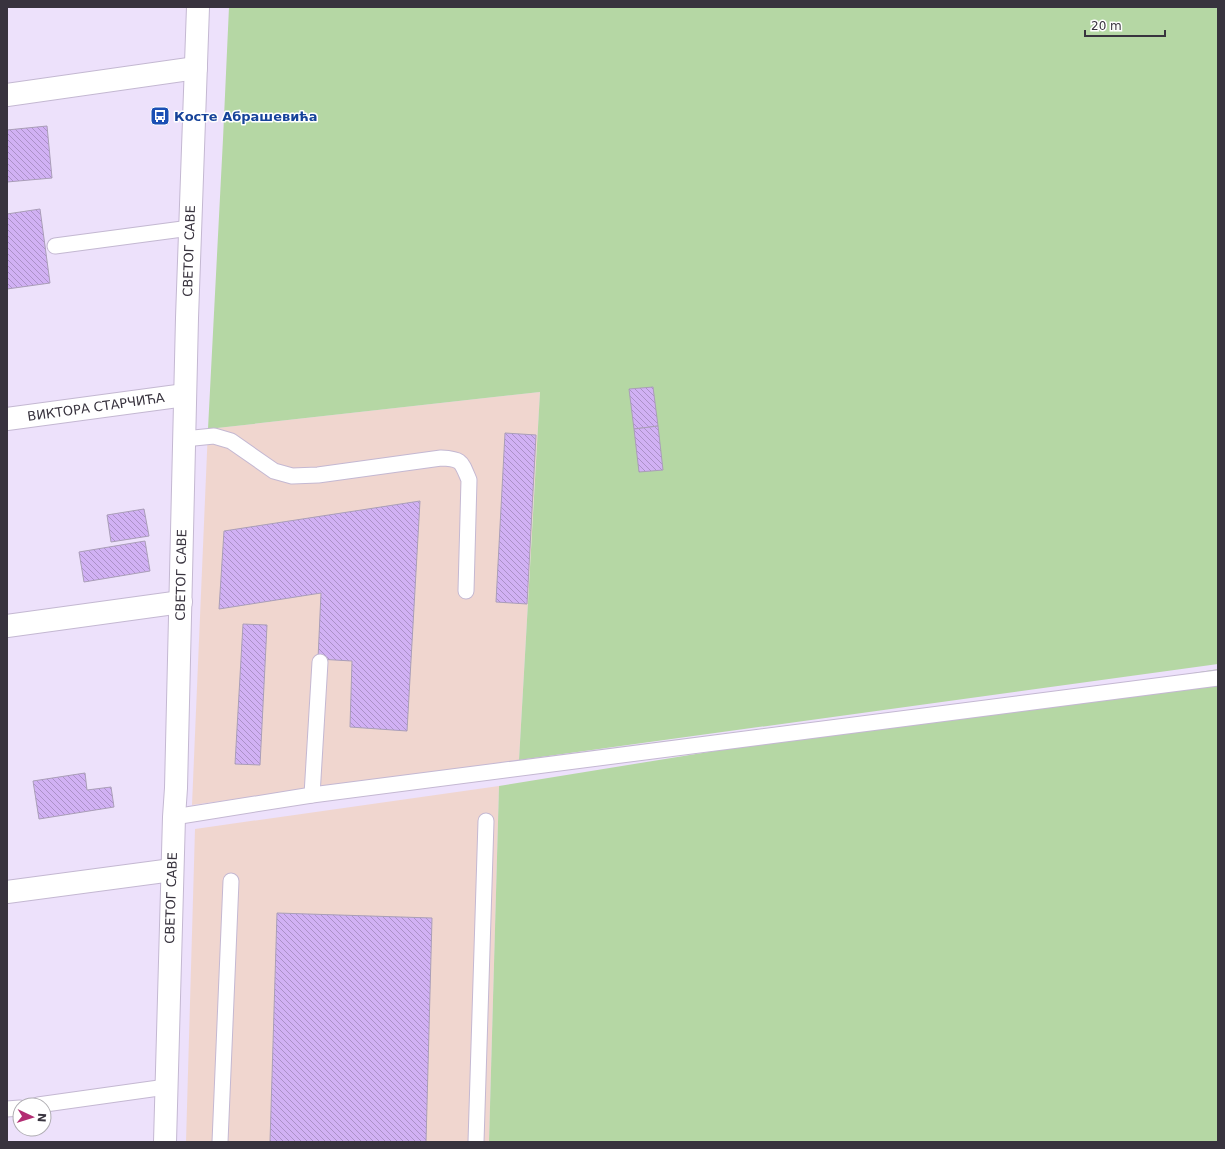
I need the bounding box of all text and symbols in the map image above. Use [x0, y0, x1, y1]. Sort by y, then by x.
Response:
scale bar [1085, 12, 1165, 38]
text: 20 m [1091, 19, 1122, 33]
bus stop icon: Косте Абрашевића [149, 105, 171, 127]
place label: Косте Абрашевића [174, 109, 318, 124]
street label: СВЕТОГ САВЕ [180, 205, 198, 297]
street label: ВИКТОРА СТАРЧИЋА [26, 390, 166, 424]
street label: СВЕТОГ САВЕ [173, 529, 189, 621]
street label: СВЕТОГ САВЕ [162, 852, 180, 944]
north arrow [12, 1097, 52, 1137]
text: N [35, 1113, 48, 1123]

